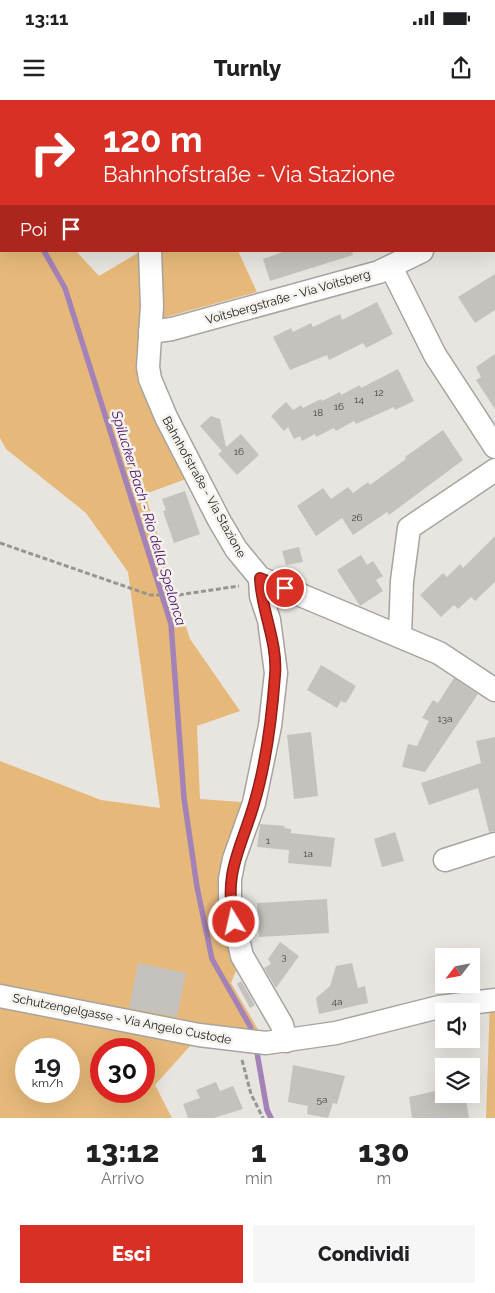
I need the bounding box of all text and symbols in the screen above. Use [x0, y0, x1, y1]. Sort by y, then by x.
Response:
text: 13:11 [25, 7, 68, 29]
icon: menu [20, 54, 48, 82]
icon: share [447, 54, 475, 82]
text: Turnly [214, 55, 281, 81]
text: 120 m [103, 119, 203, 160]
icon: right [20, 120, 85, 185]
text: Bahnhofstraße - Via Stazione [103, 161, 395, 187]
icon: arrive [57, 215, 85, 243]
text: Poi [20, 218, 47, 240]
street label: Voitsbergstraße - Via Voitsberg [204, 267, 372, 327]
house number: 12 [374, 387, 384, 398]
house number: 14 [354, 394, 364, 405]
house number: 16 [334, 401, 344, 412]
house number: 18 [313, 407, 323, 418]
water label: Spilucker Bach - Rio della Spelonca [108, 408, 189, 627]
street label: Bahnhofstraße - Via Stazione [159, 414, 249, 560]
house number: 16 [234, 446, 244, 457]
house number: 26 [351, 512, 363, 523]
pin [264, 567, 306, 609]
icon: arrive [271, 574, 299, 602]
house number: 13a [437, 713, 453, 724]
house number: 1 [266, 835, 271, 846]
house number: 1a [303, 848, 313, 859]
position arrow [207, 895, 259, 947]
north arrow [435, 948, 480, 992]
map controls [435, 948, 480, 1103]
house number: 3 [281, 951, 287, 962]
street label: Schutzengelgasse - Via Angelo Custode [11, 991, 233, 1047]
house number: 4a [332, 996, 342, 1007]
button: sound [435, 1003, 480, 1048]
speed limit sign: 30 [90, 1038, 155, 1103]
text: 19 [34, 1049, 61, 1079]
button: layers [435, 1058, 480, 1103]
text: km/h [32, 1076, 63, 1090]
house number: 5a [317, 1094, 327, 1105]
text: 13:12 [86, 1134, 159, 1169]
text: 1 [251, 1134, 267, 1169]
text: 130 [358, 1134, 409, 1169]
text: Arrivo [101, 1169, 144, 1188]
text: min [245, 1169, 273, 1188]
text: m [376, 1169, 391, 1188]
button: Esci [20, 1225, 243, 1283]
button: Condividi [253, 1225, 475, 1283]

